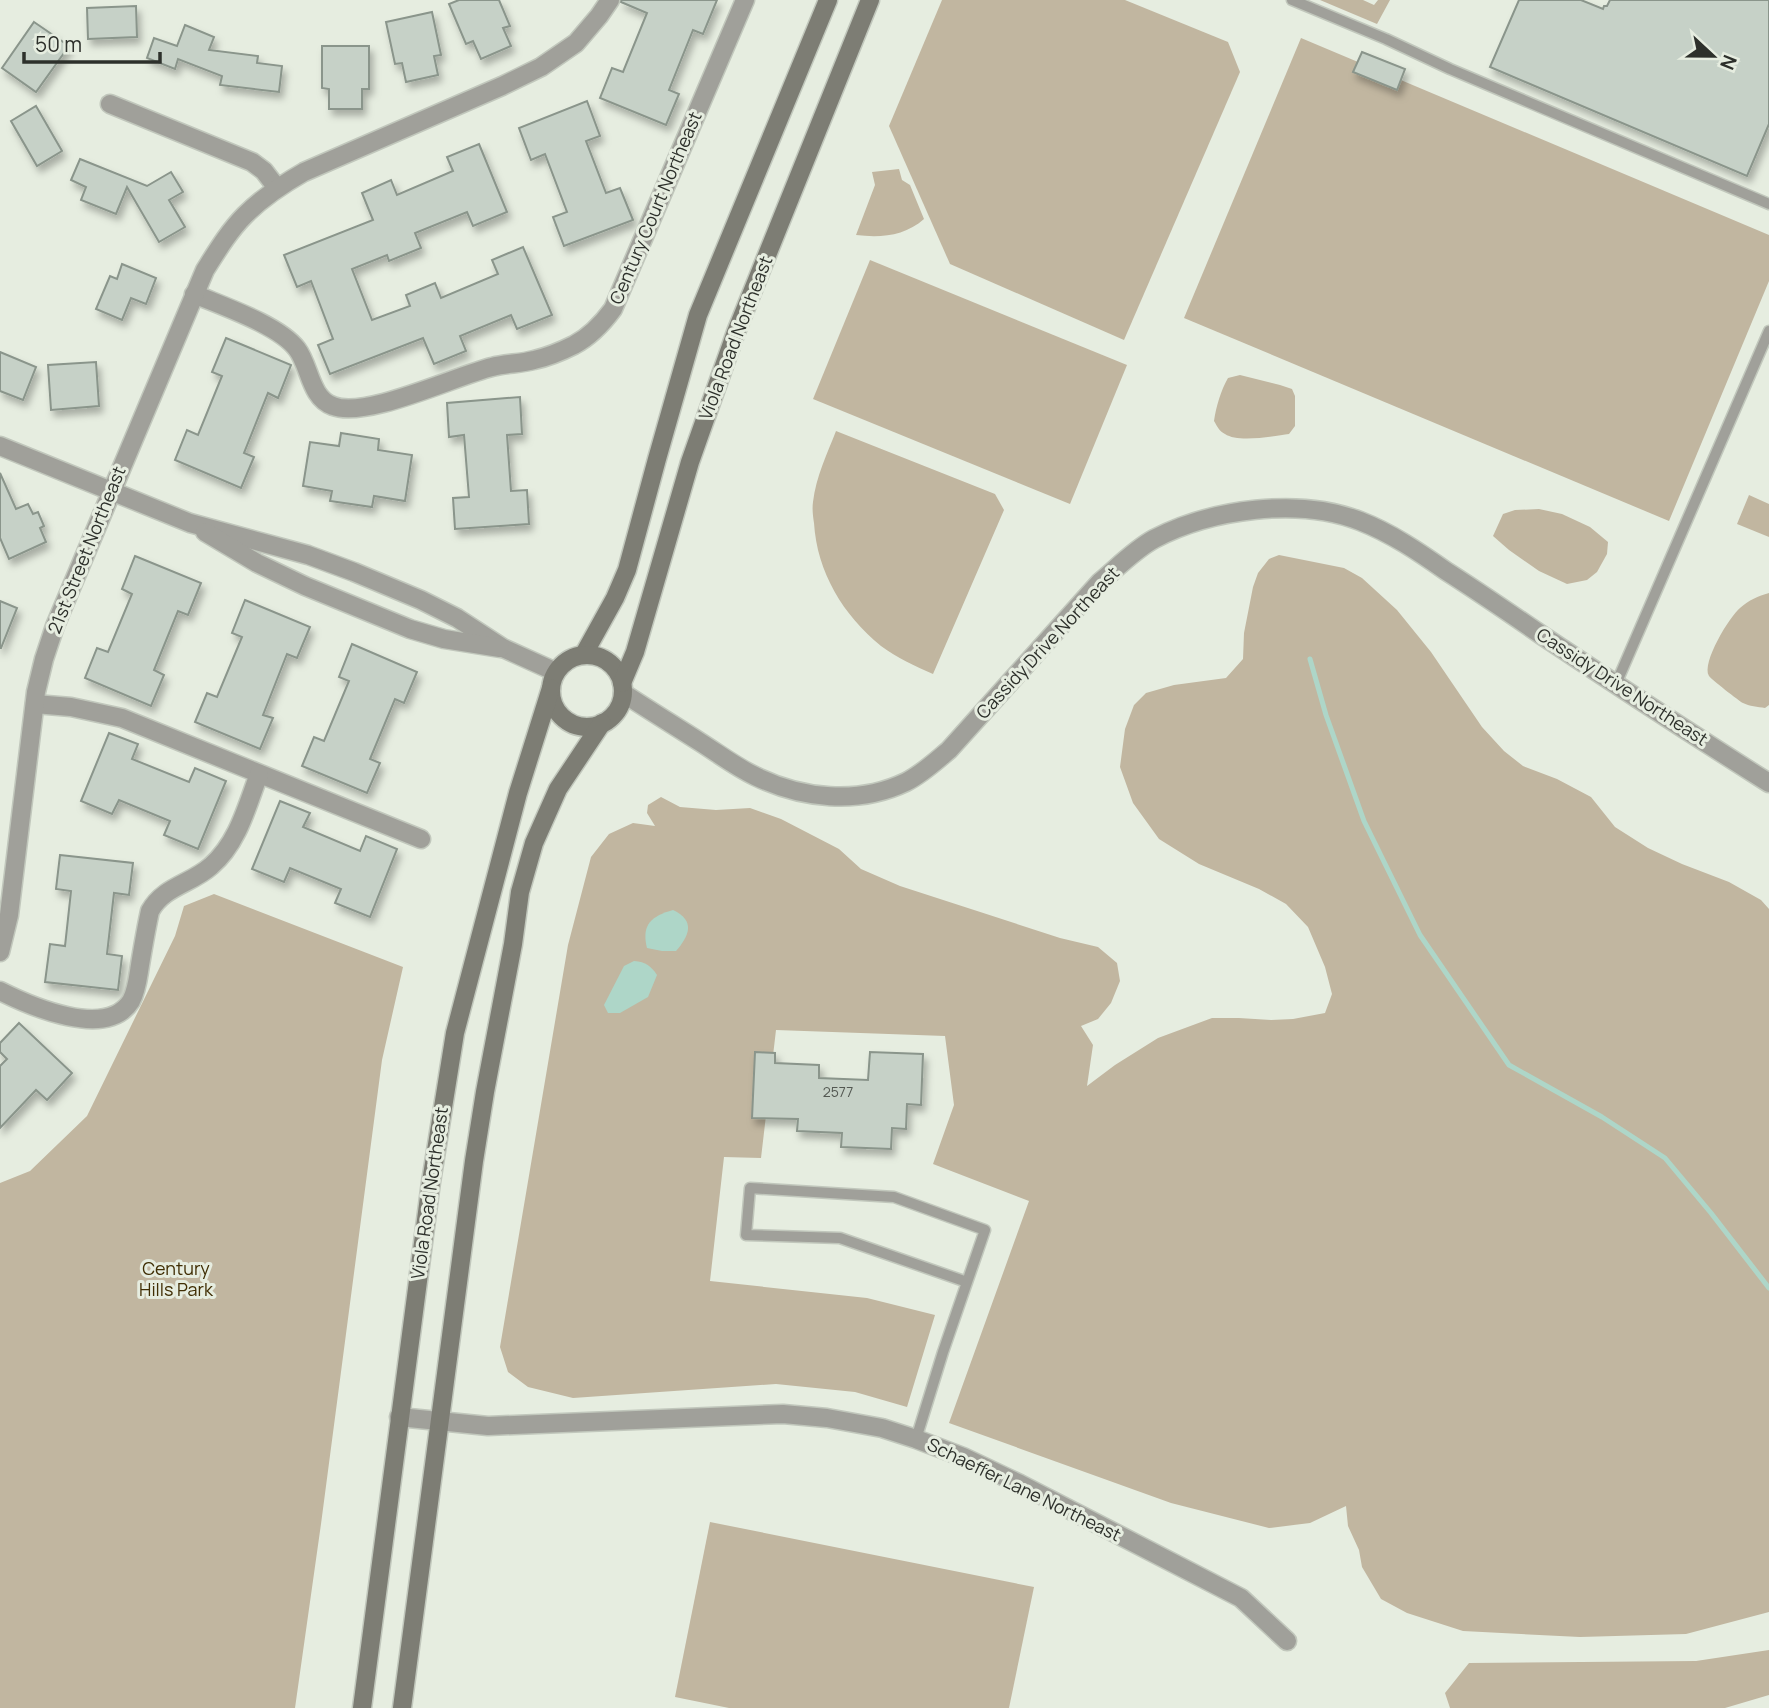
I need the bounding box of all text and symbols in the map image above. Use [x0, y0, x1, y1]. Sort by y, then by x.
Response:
scale bar [24, 21, 161, 65]
north arrow [1678, 21, 1748, 91]
text: 50 m [35, 30, 82, 58]
text: N [1714, 51, 1743, 74]
street label: Century Court Northeast [604, 108, 707, 308]
street label: Viola Road Northeast [693, 252, 777, 423]
street label: 21st Street Northeast [42, 462, 131, 637]
street label: Cassidy Drive Northeast [970, 561, 1124, 724]
street label: Cassidy Drive Northeast [1532, 622, 1713, 751]
house number: 2577 [823, 1082, 853, 1101]
street label: Viola Road Northeast [405, 1105, 453, 1281]
park label: Century Hills Park [139, 1256, 214, 1301]
street label: Schaeffer Lane Northeast [924, 1432, 1125, 1547]

